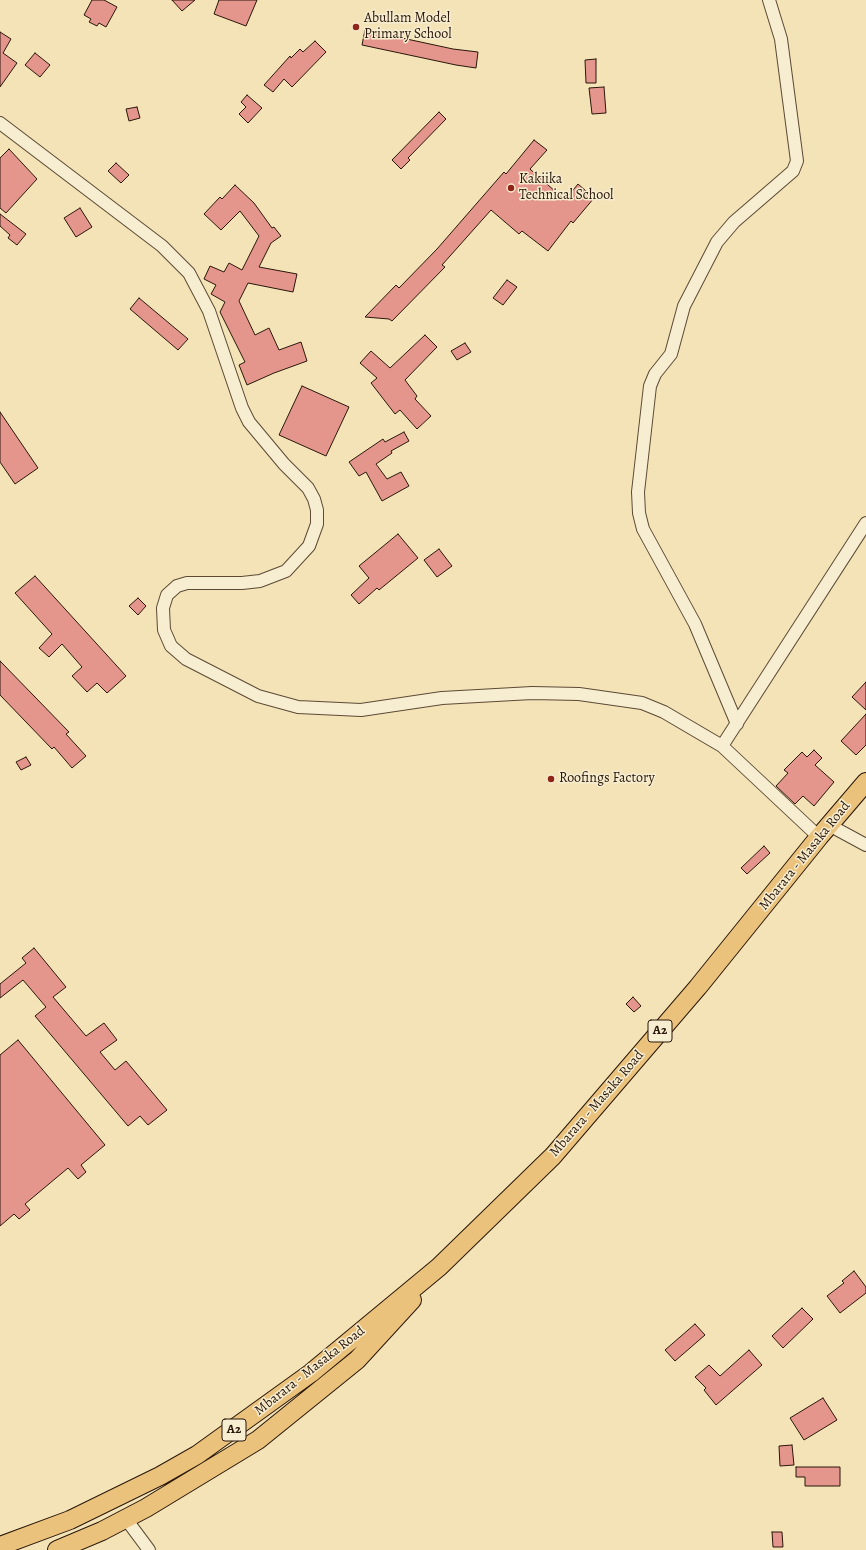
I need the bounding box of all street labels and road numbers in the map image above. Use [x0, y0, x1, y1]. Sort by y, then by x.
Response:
street label: Mbarara - Masaka Road [756, 798, 854, 914]
road number: A2 [648, 1020, 672, 1042]
street label: Mbarara - Masaka Road [546, 1047, 648, 1161]
street label: Mbarara - Masaka Road [251, 1323, 369, 1419]
road number: A2 [222, 1419, 246, 1441]

